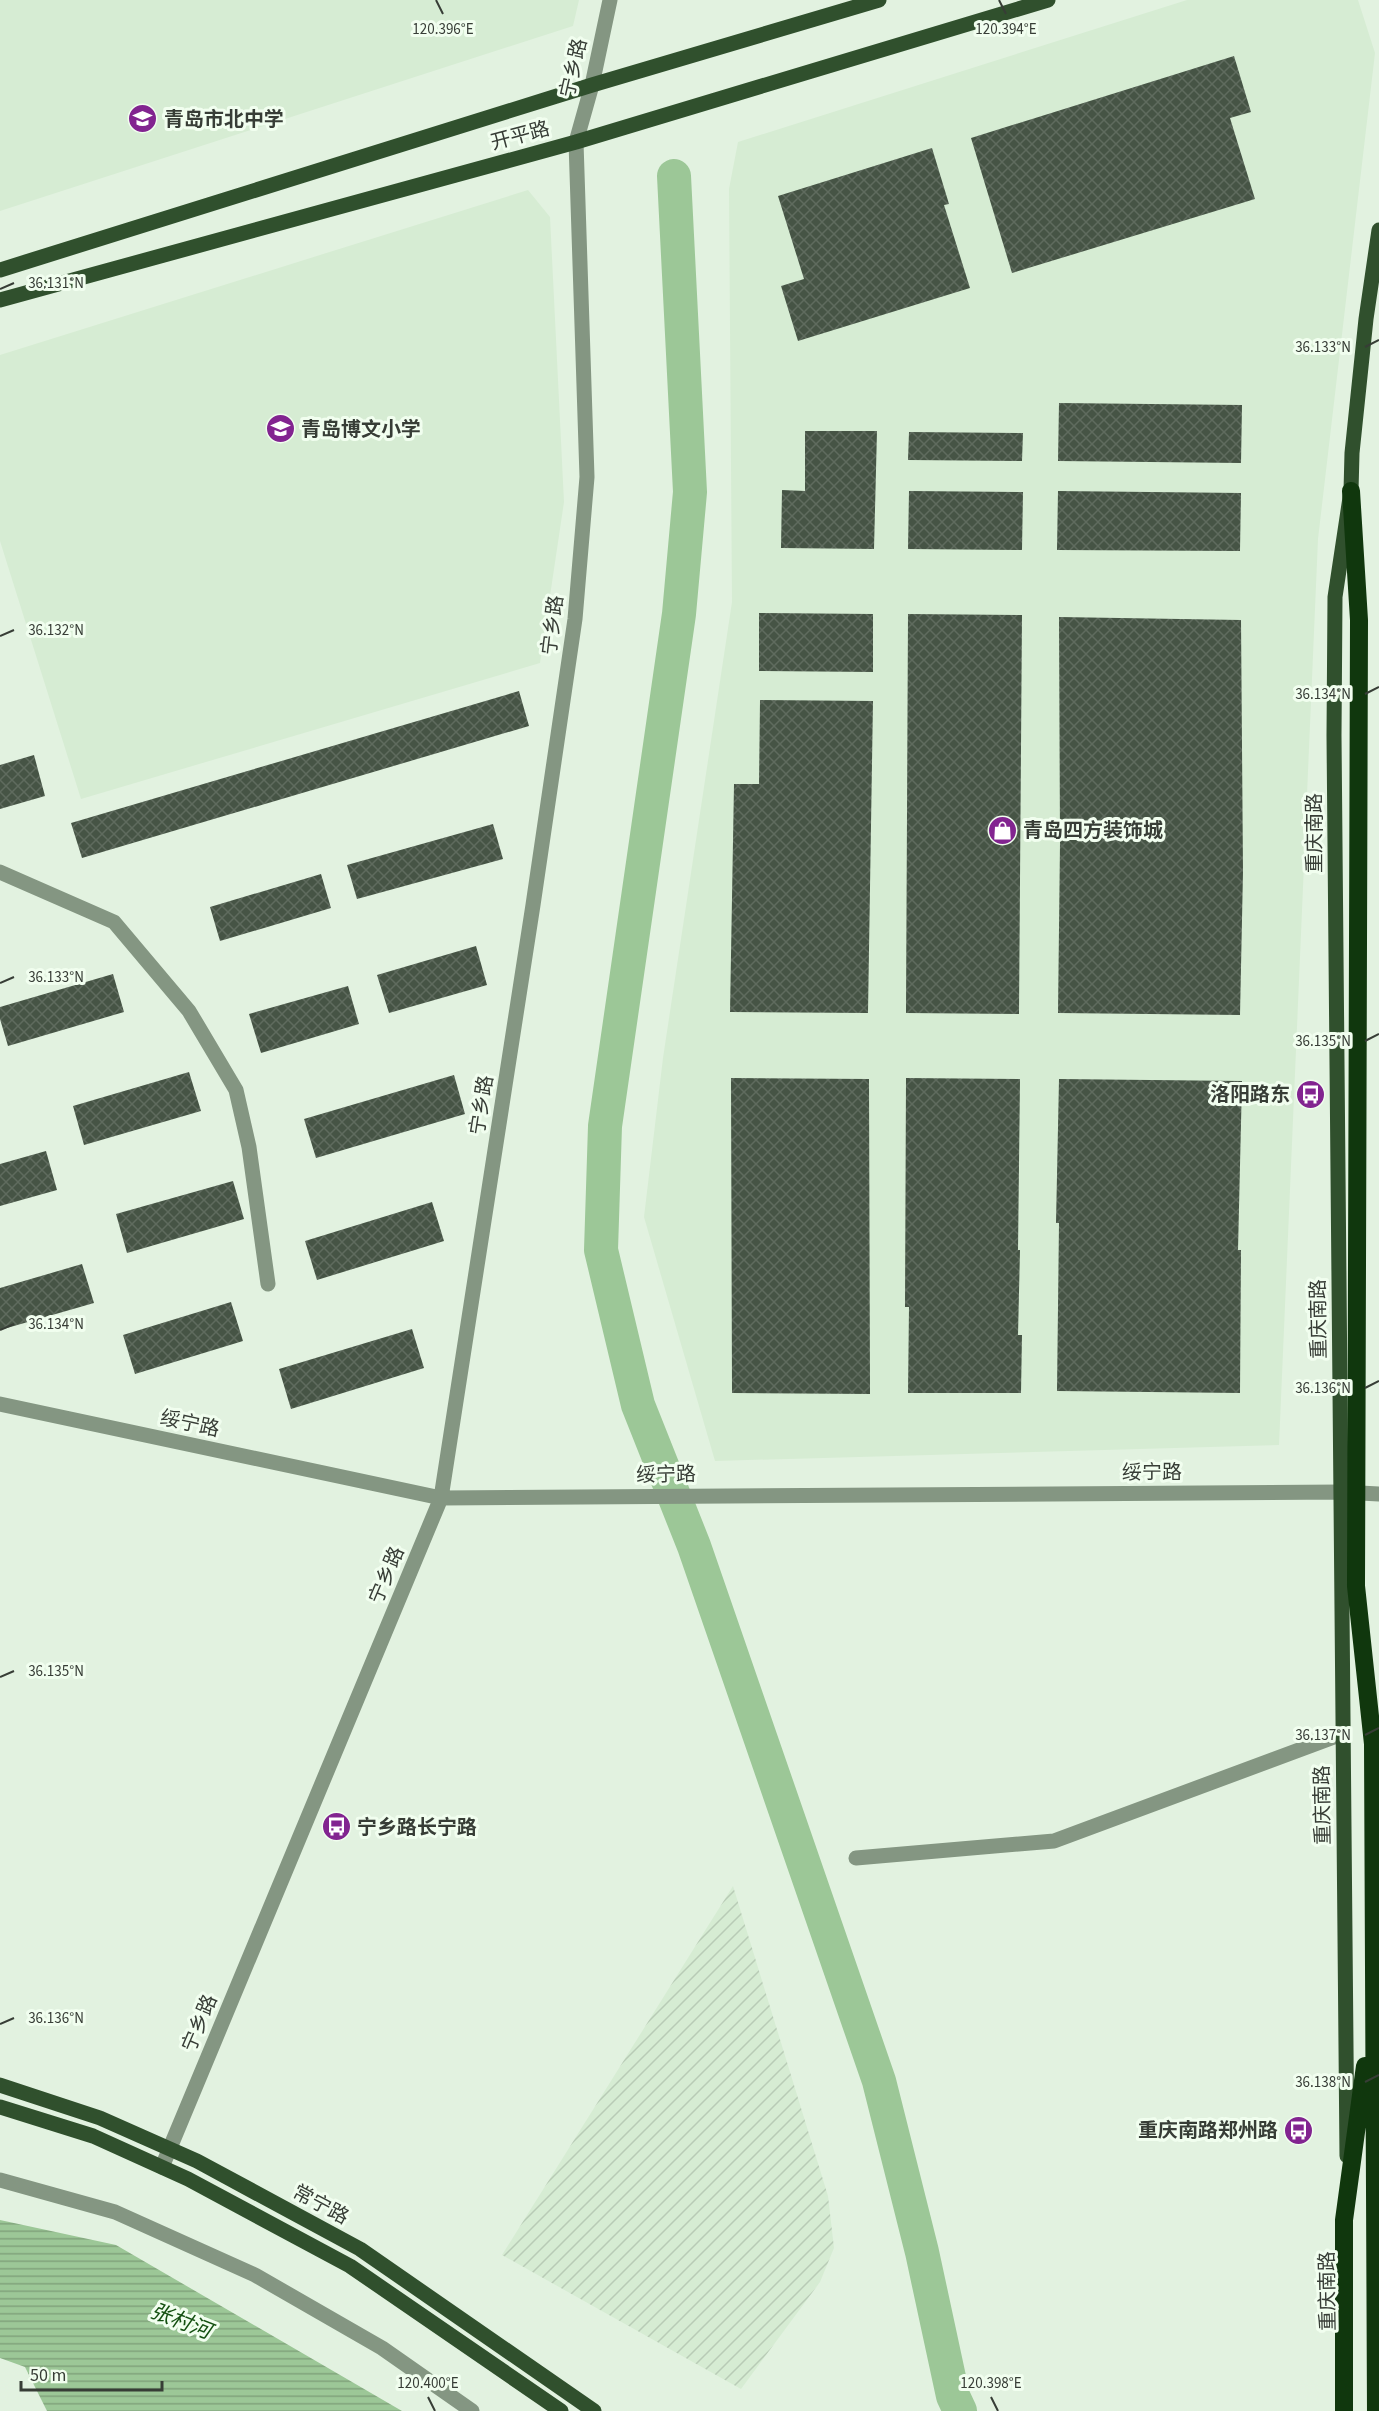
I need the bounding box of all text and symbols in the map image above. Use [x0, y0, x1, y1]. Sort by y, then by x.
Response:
text: 120.396°E [412, 19, 474, 40]
text: 120.394°E [975, 19, 1037, 40]
street label: 宁乡路 [554, 36, 594, 101]
school or university icon: 青岛市北中学 [127, 103, 159, 135]
place label: 青岛市北中学 [164, 106, 284, 134]
street label: 开平路 [488, 115, 553, 157]
text: 36.131°N [28, 273, 84, 294]
text: 36.133°N [1295, 337, 1351, 358]
school or university icon: 青岛博文小学 [264, 413, 296, 445]
place label: 青岛博文小学 [301, 416, 421, 444]
street label: 宁乡路 [535, 594, 571, 657]
text: 36.132°N [28, 620, 84, 641]
text: 36.134°N [1295, 684, 1351, 705]
street label: 重庆南路 [1301, 793, 1329, 873]
shop icon: 青岛四方装饰城 [986, 814, 1018, 846]
place label: 青岛四方装饰城 [1023, 817, 1163, 845]
text: 36.133°N [28, 967, 84, 988]
text: 36.135°N [1295, 1031, 1351, 1052]
street label: 宁乡路 [463, 1073, 501, 1137]
bus stop icon: 洛阳路东 [1295, 1078, 1327, 1110]
place label: 洛阳路东 [1210, 1081, 1290, 1109]
street label: 重庆南路 [1304, 1279, 1334, 1359]
text: 36.134°N [28, 1314, 84, 1335]
text: 36.136°N [1295, 1378, 1351, 1399]
street label: 绥宁路 [158, 1404, 222, 1444]
street label: 绥宁路 [1122, 1459, 1182, 1487]
street label: 绥宁路 [636, 1460, 696, 1490]
street label: 宁乡路 [362, 1542, 412, 1608]
text: 36.135°N [28, 1661, 84, 1682]
text: 36.137°N [1295, 1725, 1351, 1746]
street label: 重庆南路 [1308, 1765, 1338, 1845]
bus stop icon: 宁乡路长宁路 [320, 1811, 352, 1843]
place label: 宁乡路长宁路 [357, 1814, 477, 1842]
street label: 宁乡路 [175, 1990, 225, 2056]
text: 36.136°N [28, 2008, 84, 2029]
text: 36.138°N [1295, 2072, 1351, 2093]
bus stop icon: 重庆南路郑州路 [1283, 2114, 1315, 2146]
place label: 重庆南路郑州路 [1138, 2117, 1278, 2145]
street label: 常宁路 [287, 2178, 354, 2231]
street label: 重庆南路 [1313, 2251, 1343, 2331]
water label: 张村河 [146, 2296, 220, 2348]
scale bar [21, 2354, 162, 2392]
text: 50 m [30, 2363, 66, 2388]
text: 120.400°E [397, 2373, 459, 2394]
text: 120.398°E [960, 2373, 1022, 2394]

